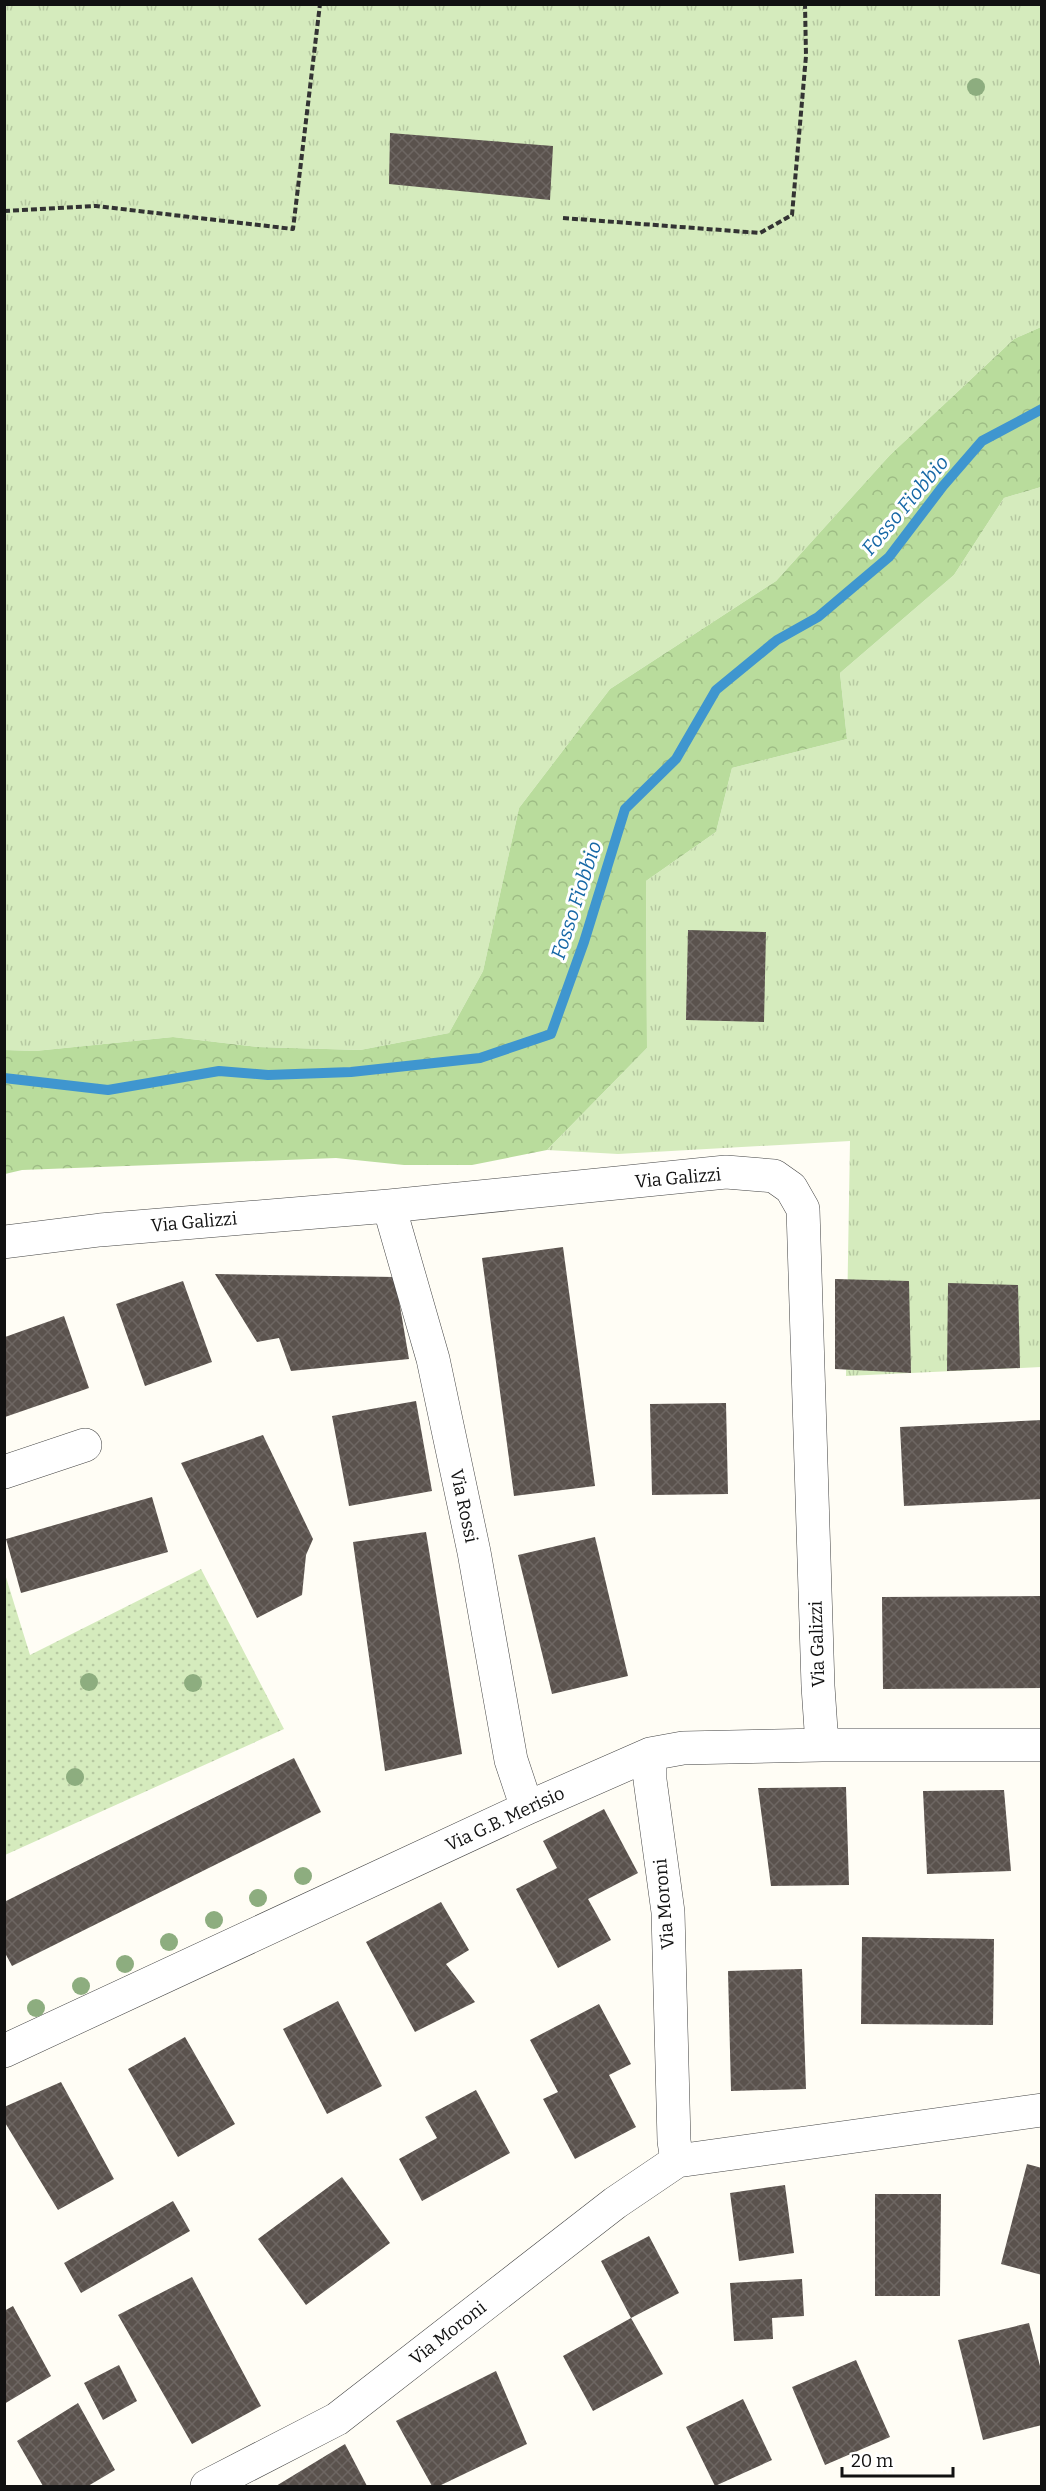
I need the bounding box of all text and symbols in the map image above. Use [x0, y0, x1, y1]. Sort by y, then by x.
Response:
water label: Fosso Fiobbio [856, 450, 954, 560]
water label: Fosso Fiobbio [546, 838, 606, 962]
street label: Via Galizzi [634, 1163, 722, 1193]
street label: Via Galizzi [150, 1207, 238, 1237]
street label: Via Rossi [445, 1467, 483, 1545]
street label: Via Galizzi [804, 1600, 830, 1688]
street label: Via G.B. Merisio [442, 1782, 568, 1856]
street label: Via Moroni [649, 1858, 679, 1950]
street label: Via Moroni [405, 2296, 491, 2370]
scale bar [842, 2440, 953, 2478]
text: 20 m [851, 2450, 893, 2472]

